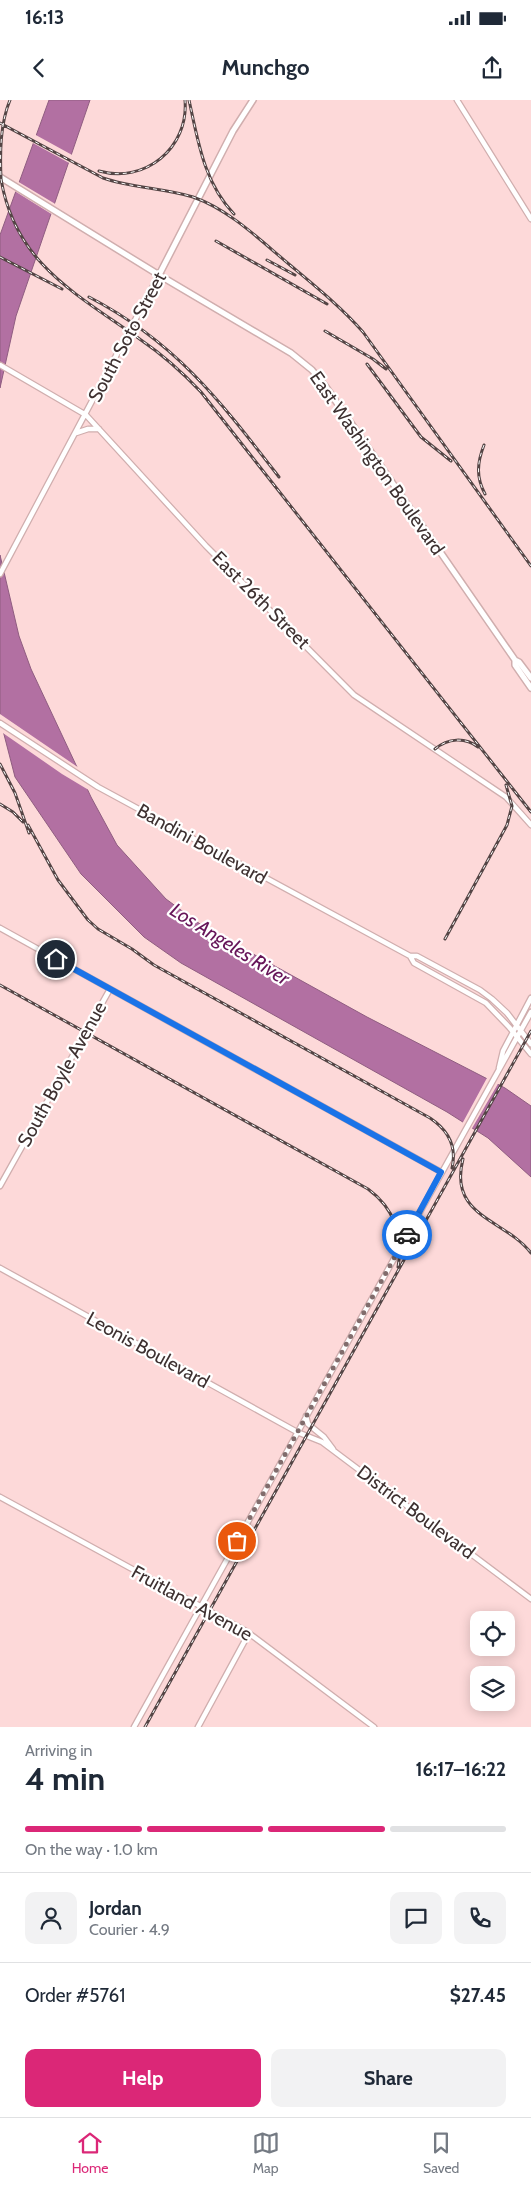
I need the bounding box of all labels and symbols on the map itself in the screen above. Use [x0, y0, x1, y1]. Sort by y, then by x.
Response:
street label: South Soto Street [83, 268, 171, 406]
street label: East Washington Boulevard [305, 367, 449, 559]
street label: East 26th Street [207, 546, 315, 654]
street label: Bandini Boulevard [133, 799, 271, 889]
water label: Los Angeles River [166, 898, 295, 991]
pin [35, 938, 77, 980]
street label: South Boyle Avenue [13, 997, 112, 1151]
courier [382, 1210, 432, 1260]
street label: Leonis Boulevard [83, 1307, 213, 1393]
street label: District Boulevard [352, 1460, 480, 1564]
pin [216, 1520, 258, 1562]
street label: Fruitland Avenue [127, 1560, 257, 1646]

